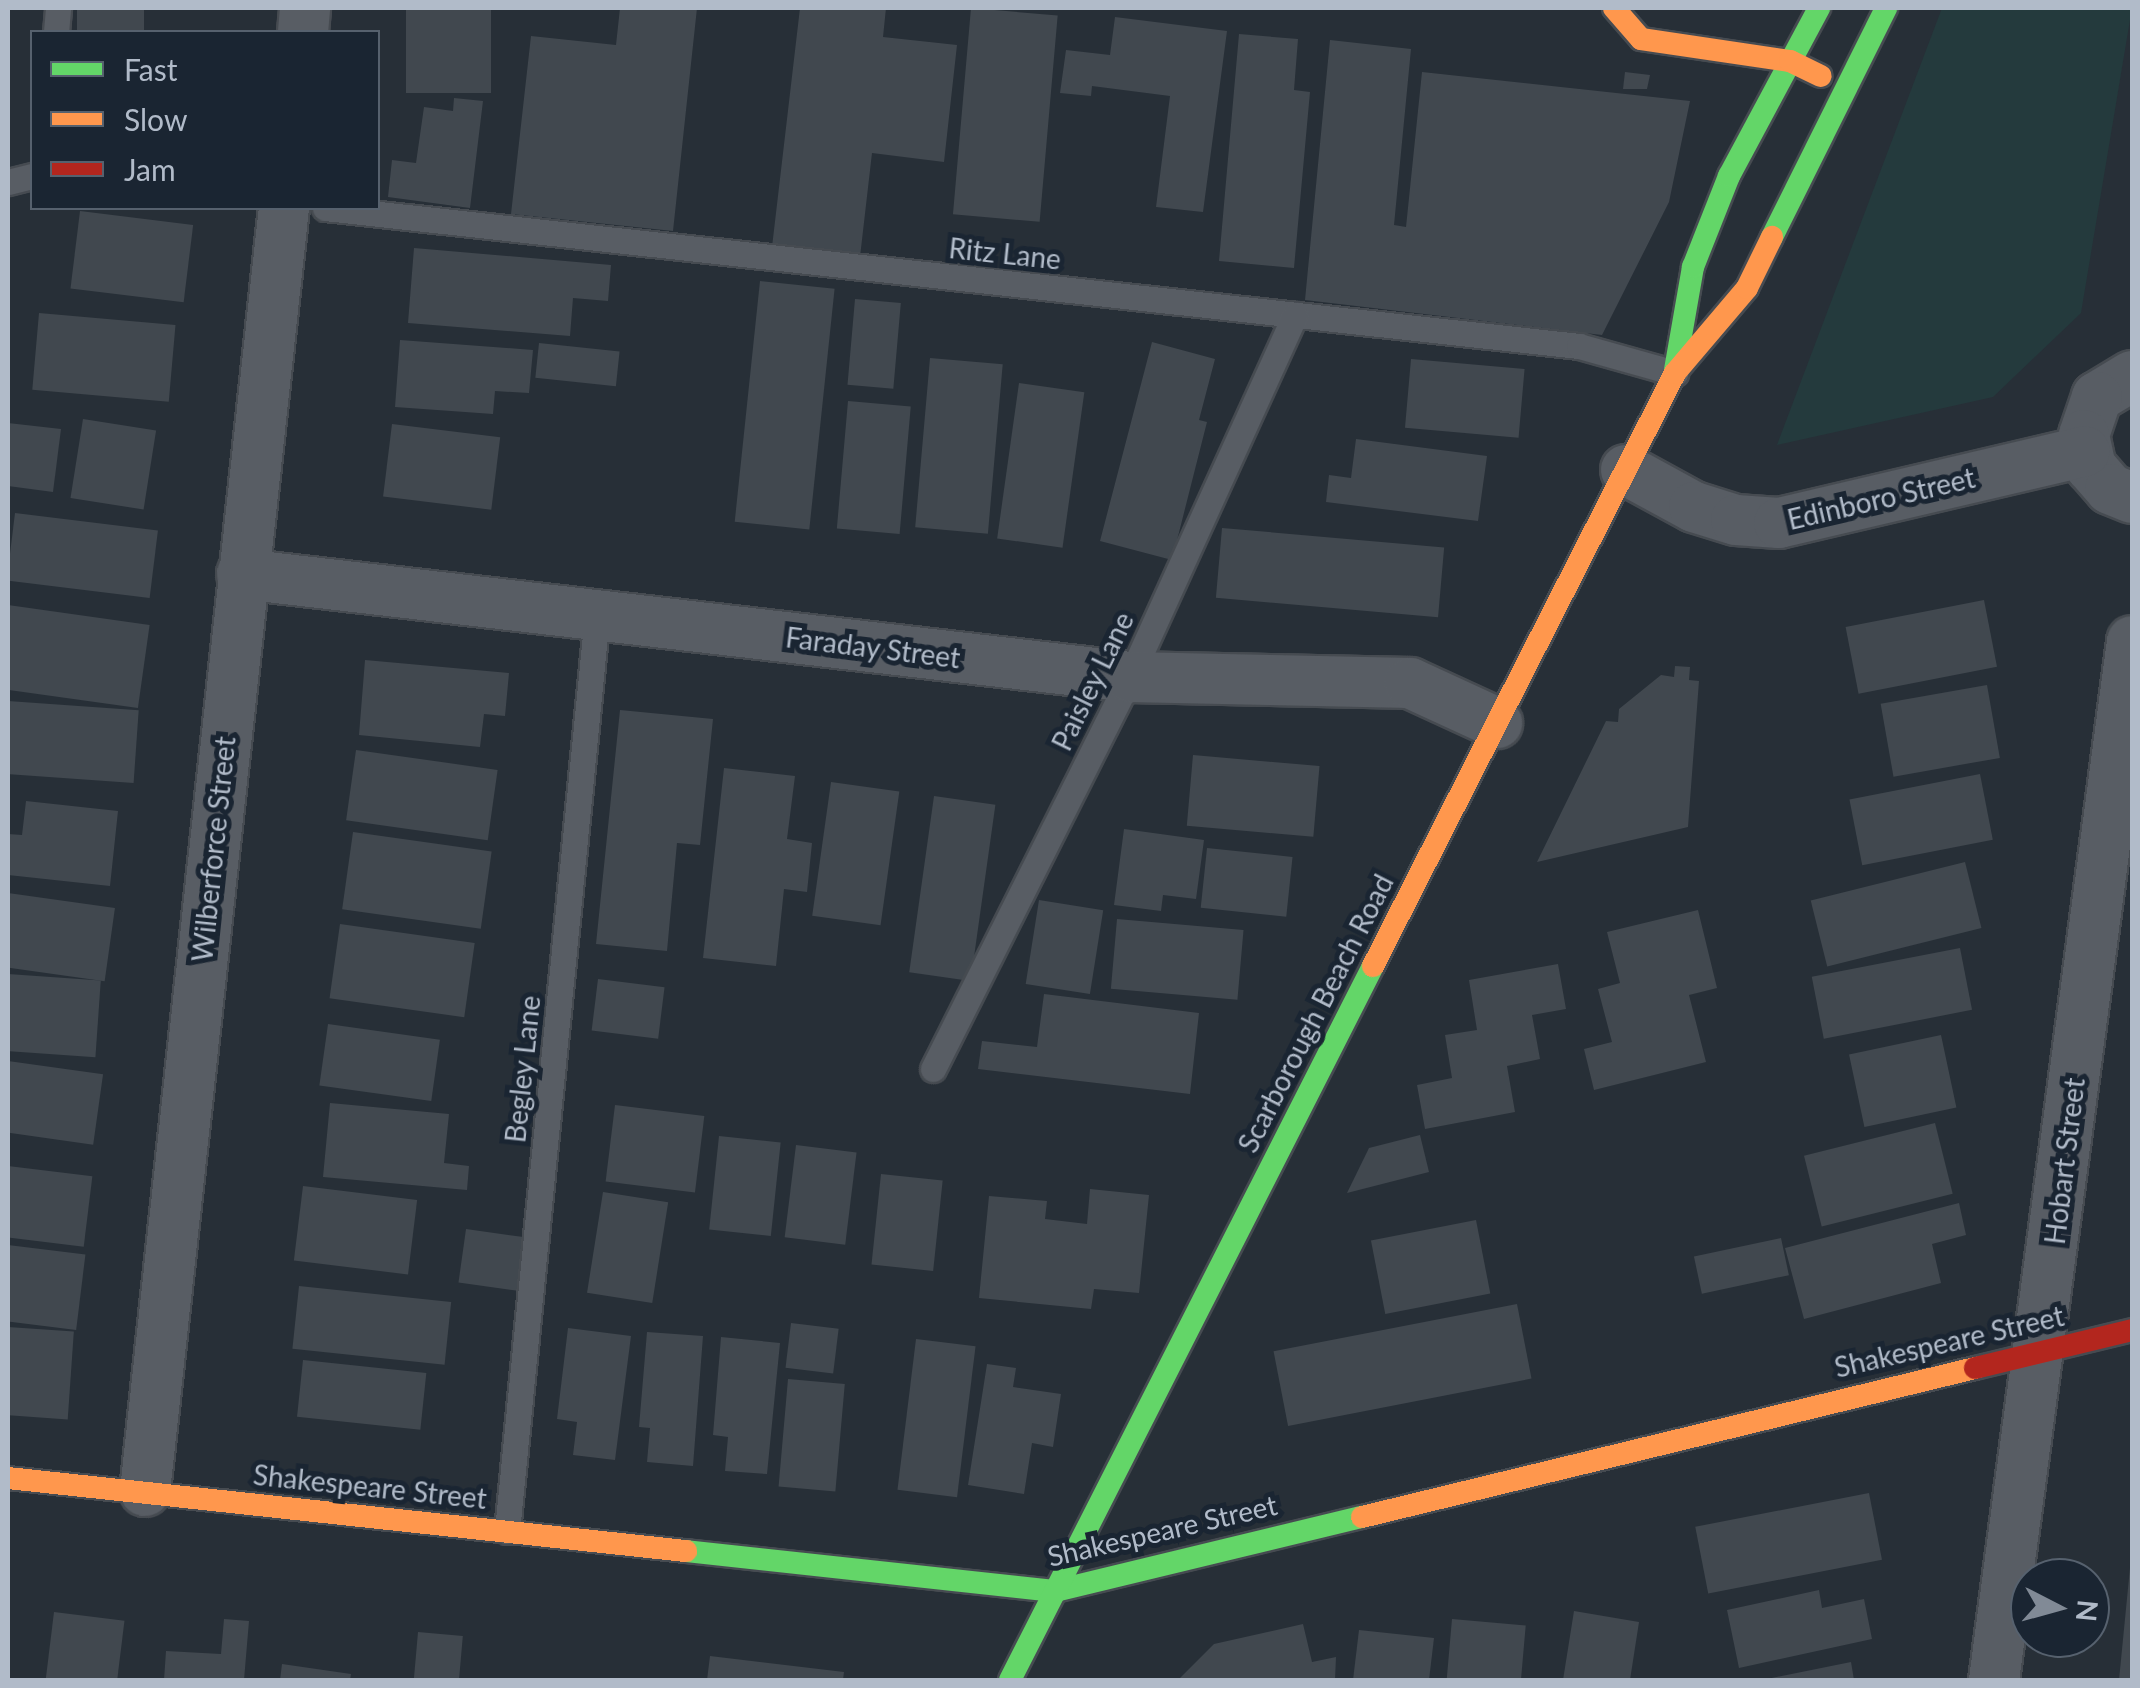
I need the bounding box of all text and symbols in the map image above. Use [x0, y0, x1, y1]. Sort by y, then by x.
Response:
legend [30, 30, 380, 210]
text: Fast [124, 51, 178, 87]
text: Slow [124, 101, 187, 137]
text: Jam [124, 151, 176, 187]
street label: Ritz Lane [947, 230, 1063, 276]
street label: Edinboro Street [1784, 460, 1978, 536]
street label: Paisley Lane [1044, 606, 1140, 756]
street label: Faraday Street [783, 620, 963, 674]
street label: Wilberforce Street [184, 735, 242, 963]
street label: Scarborough Beach Road [1230, 868, 1400, 1158]
street label: Begley Lane [498, 993, 546, 1145]
street label: Hobart Street [2037, 1076, 2091, 1246]
street label: Shakespeare Street [1831, 1298, 2067, 1384]
street label: Shakespeare Street [252, 1457, 488, 1515]
street label: Shakespeare Street [1044, 1487, 1280, 1573]
north arrow [2010, 1558, 2110, 1658]
text: N [2070, 1598, 2106, 1623]

